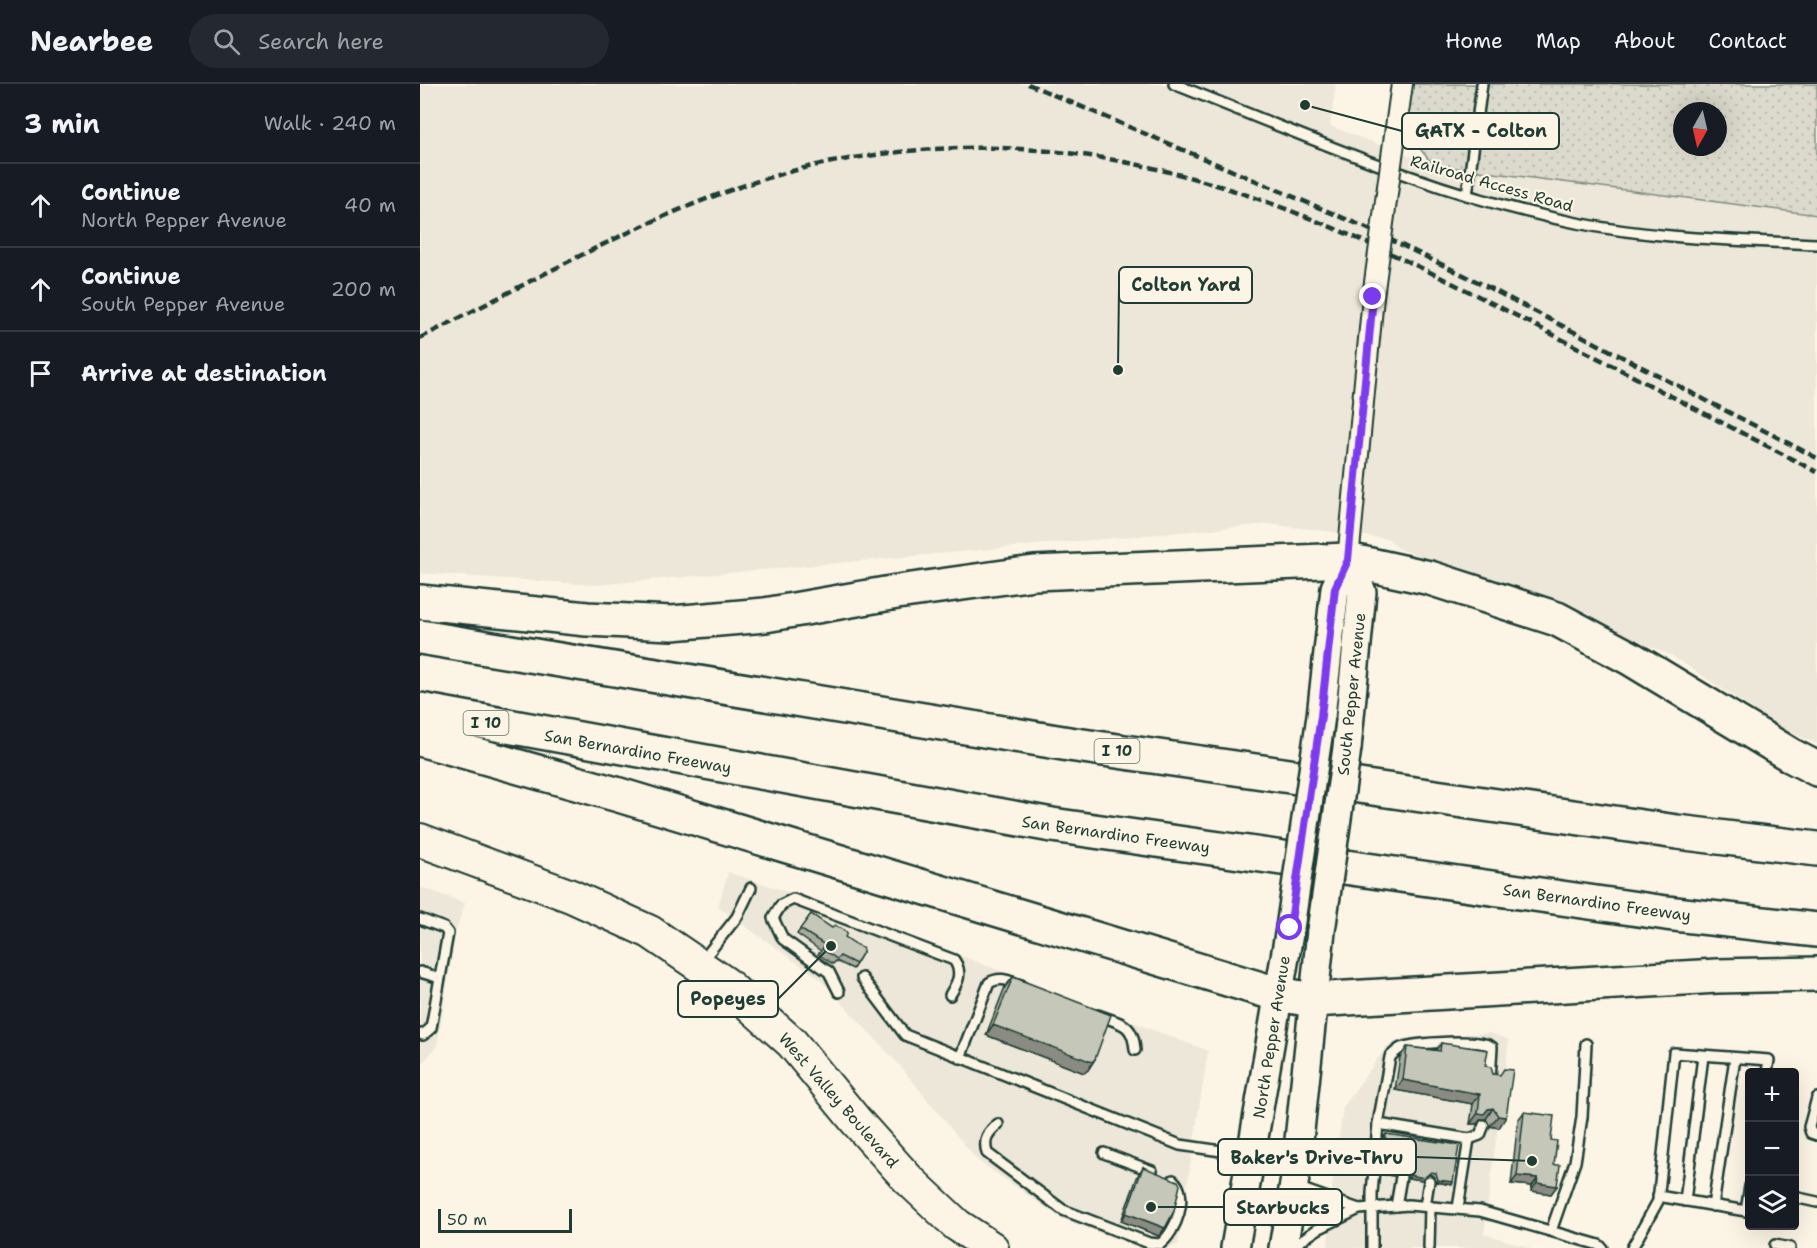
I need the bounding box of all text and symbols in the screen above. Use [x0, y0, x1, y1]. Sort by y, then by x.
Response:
search box [189, 14, 609, 68]
text: Nearbee [30, 22, 153, 60]
icon: search [210, 25, 243, 58]
text: Search here [258, 27, 384, 56]
text: Home [1445, 27, 1503, 55]
text: Map [1536, 27, 1581, 55]
text: About [1614, 27, 1675, 55]
text: Contact [1708, 27, 1787, 55]
north arrow [1673, 102, 1727, 156]
text: 3 min [24, 106, 100, 141]
text: Walk · 240 m [264, 110, 396, 136]
callout: GATX - Colton [1402, 113, 1559, 149]
text: GATX - Colton [1415, 119, 1547, 143]
street label: Railroad Access Road [1408, 150, 1576, 217]
text: Continue [81, 178, 181, 207]
icon: ahead [24, 189, 57, 222]
text: 40 m [344, 192, 396, 218]
text: North Pepper Avenue [81, 207, 287, 233]
text: Continue [81, 262, 181, 291]
callout: Colton Yard [1119, 267, 1252, 303]
icon: ahead [24, 273, 57, 306]
text: Colton Yard [1131, 273, 1241, 297]
text: 200 m [331, 276, 396, 302]
route end [1359, 283, 1385, 309]
text: South Pepper Avenue [81, 291, 285, 317]
icon: arrive [24, 357, 57, 390]
text: Arrive at destination [81, 359, 327, 388]
street label: South Pepper Avenue [1333, 612, 1370, 776]
road number: I 10 [464, 711, 508, 735]
street label: San Bernardino Freeway [543, 725, 733, 778]
road number: I 10 [1094, 739, 1140, 763]
street label: San Bernardino Freeway [1021, 811, 1211, 858]
street label: San Bernardino Freeway [1502, 879, 1692, 926]
route start [1276, 914, 1302, 940]
street label: North Pepper Avenue [1248, 954, 1295, 1120]
callout: Popeyes [678, 981, 778, 1017]
text: Popeyes [690, 987, 766, 1011]
street label: West Valley Boulevard [774, 1028, 903, 1172]
map controls [1745, 1068, 1799, 1230]
button: + [1745, 1068, 1799, 1122]
button: − [1745, 1122, 1799, 1176]
callout: Baker's Drive-Thru [1218, 1139, 1416, 1175]
text: Baker's Drive-Thru [1230, 1146, 1404, 1170]
button: layers [1745, 1176, 1799, 1230]
callout: Starbucks [1224, 1189, 1342, 1225]
text: Starbucks [1236, 1196, 1330, 1220]
scale bar [438, 1206, 572, 1234]
text: 50 m [447, 1209, 487, 1230]

